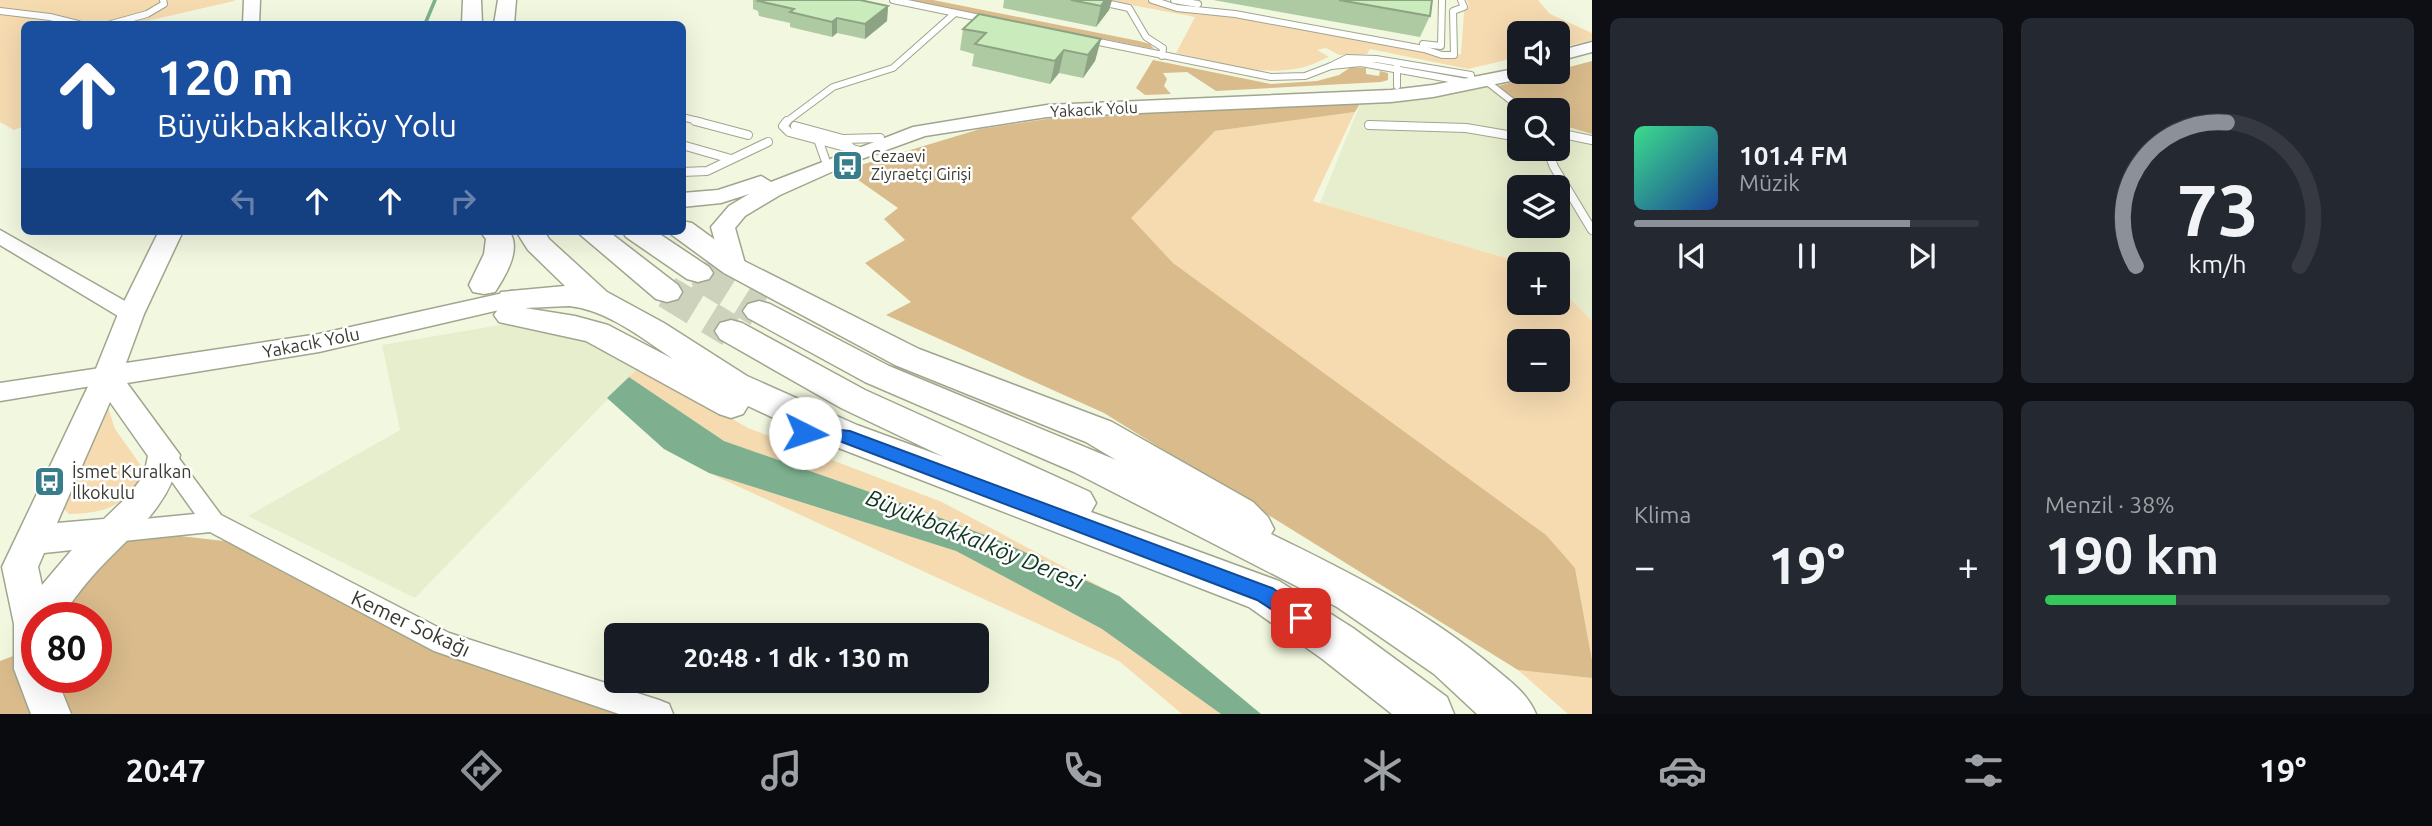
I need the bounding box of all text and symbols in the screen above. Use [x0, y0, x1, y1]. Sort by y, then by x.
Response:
map controls [1507, 21, 1570, 392]
button: sound [1507, 21, 1570, 84]
icon: ahead [42, 49, 133, 140]
text: 120 m [157, 49, 294, 104]
street label: Yakacık Yolu [1050, 98, 1138, 120]
button: search [1507, 98, 1570, 161]
text: Büyükbakkalköy Yolu [157, 107, 457, 143]
text: 101.4 FM [1739, 141, 1848, 170]
place label: Cezaevi Ziyraetçi Girişi [871, 147, 971, 183]
bus stop icon: Cezaevi Ziyraetçi Girişi [831, 148, 865, 182]
text: 73 [2176, 169, 2259, 251]
text: Müzik [1739, 170, 1800, 195]
button: layers [1507, 175, 1570, 238]
icon: left [225, 182, 263, 220]
icon: ahead [298, 182, 336, 220]
icon: ahead [371, 182, 409, 220]
icon: right [444, 182, 482, 220]
icon: previous [1673, 237, 1711, 275]
icon: pause [1788, 237, 1826, 275]
icon: next [1903, 237, 1941, 275]
text: km/h [2189, 250, 2246, 278]
button: + [1507, 252, 1570, 315]
street label: Yakacık Yolu [261, 323, 361, 361]
button: − [1507, 329, 1570, 392]
position arrow [768, 396, 842, 470]
place label: İsmet Kuralkan İlkokulu [72, 461, 192, 502]
bus stop icon: İsmet Kuralkan İlkokulu [32, 464, 66, 498]
water label: Büyükbakkalköy Deresi [863, 484, 1088, 594]
text: Menzil · 38% [2045, 492, 2175, 517]
text: Klima [1634, 502, 1691, 527]
text: 190 km [2045, 526, 2219, 584]
text: 19° [1768, 536, 1845, 594]
text: − [1634, 545, 1655, 587]
text: + [1958, 545, 1979, 587]
street label: Kemer Sokağı [348, 585, 474, 661]
pin [1271, 588, 1331, 648]
icon: arrive [1282, 599, 1320, 637]
speed limit sign: 80 [21, 602, 112, 693]
text: 20:48 · 1 dk · 130 m [683, 643, 910, 672]
icon: directions [457, 746, 506, 795]
icon: music [757, 746, 806, 795]
icon: phone [1058, 746, 1107, 795]
icon: climate [1358, 746, 1407, 795]
icon: car [1658, 746, 1707, 795]
icon: filters [1959, 746, 2008, 795]
text: 20:47 [126, 752, 206, 788]
text: 19° [2259, 752, 2306, 788]

